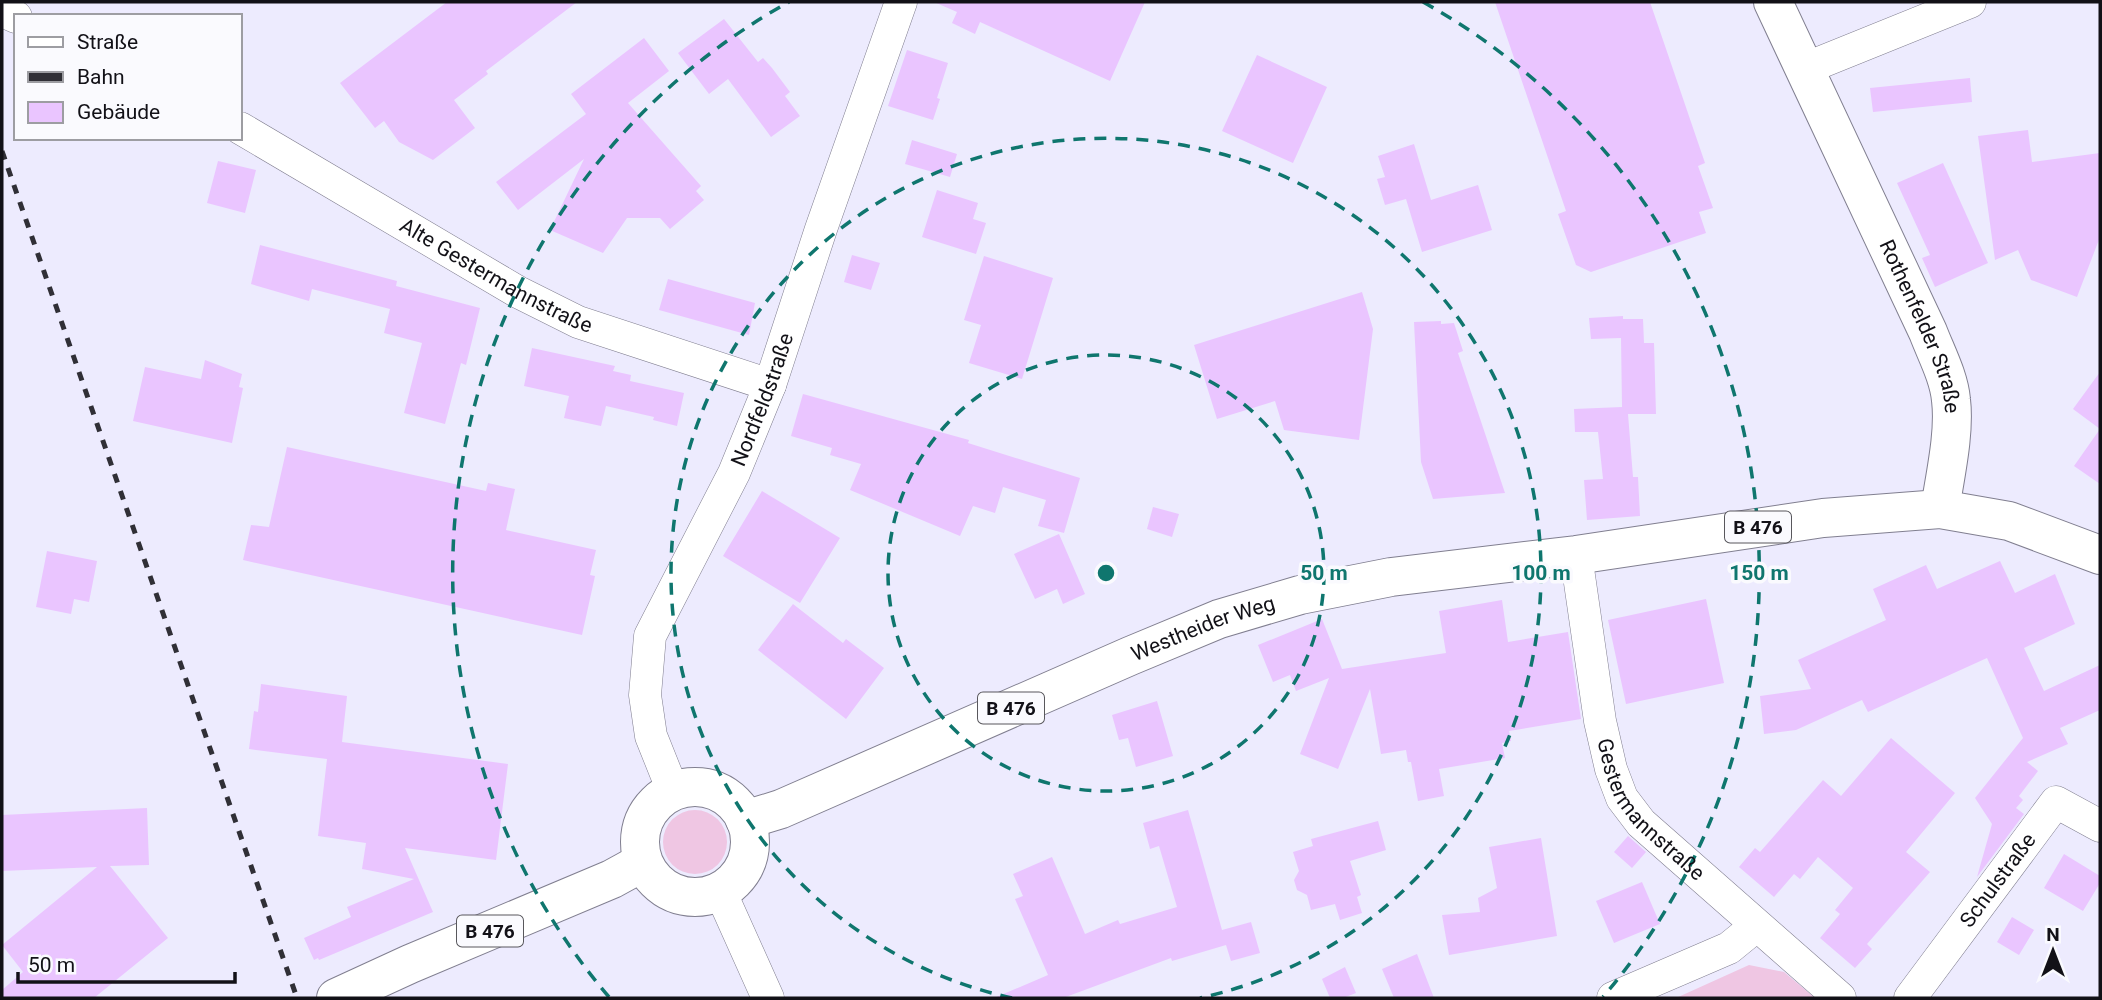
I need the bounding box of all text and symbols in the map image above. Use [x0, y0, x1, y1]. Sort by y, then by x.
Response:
legend [14, 14, 242, 140]
text: Straße [77, 30, 138, 54]
text: Bahn [77, 65, 125, 89]
text: Gebäude [77, 100, 160, 124]
street label: Alte Gestermannstraße [396, 213, 595, 338]
street label: Rothenfelder Straße [1874, 236, 1964, 414]
street label: Nordfeldstraße [726, 330, 798, 470]
road number: B 476 [1725, 512, 1791, 542]
centre of rings [1094, 561, 1118, 585]
text: 50 m [1300, 561, 1348, 585]
text: 100 m [1511, 561, 1571, 585]
text: 150 m [1729, 561, 1789, 585]
street label: Westheider Weg [1128, 591, 1278, 666]
road number: B 476 [978, 692, 1044, 723]
street label: Gestermannstraße [1592, 736, 1709, 885]
street label: Schulstraße [1955, 828, 2041, 932]
road number: B 476 [457, 916, 523, 946]
north arrow [2018, 916, 2088, 986]
text: N [2046, 923, 2060, 946]
scale bar [18, 940, 234, 984]
text: 50 m [28, 953, 75, 977]

